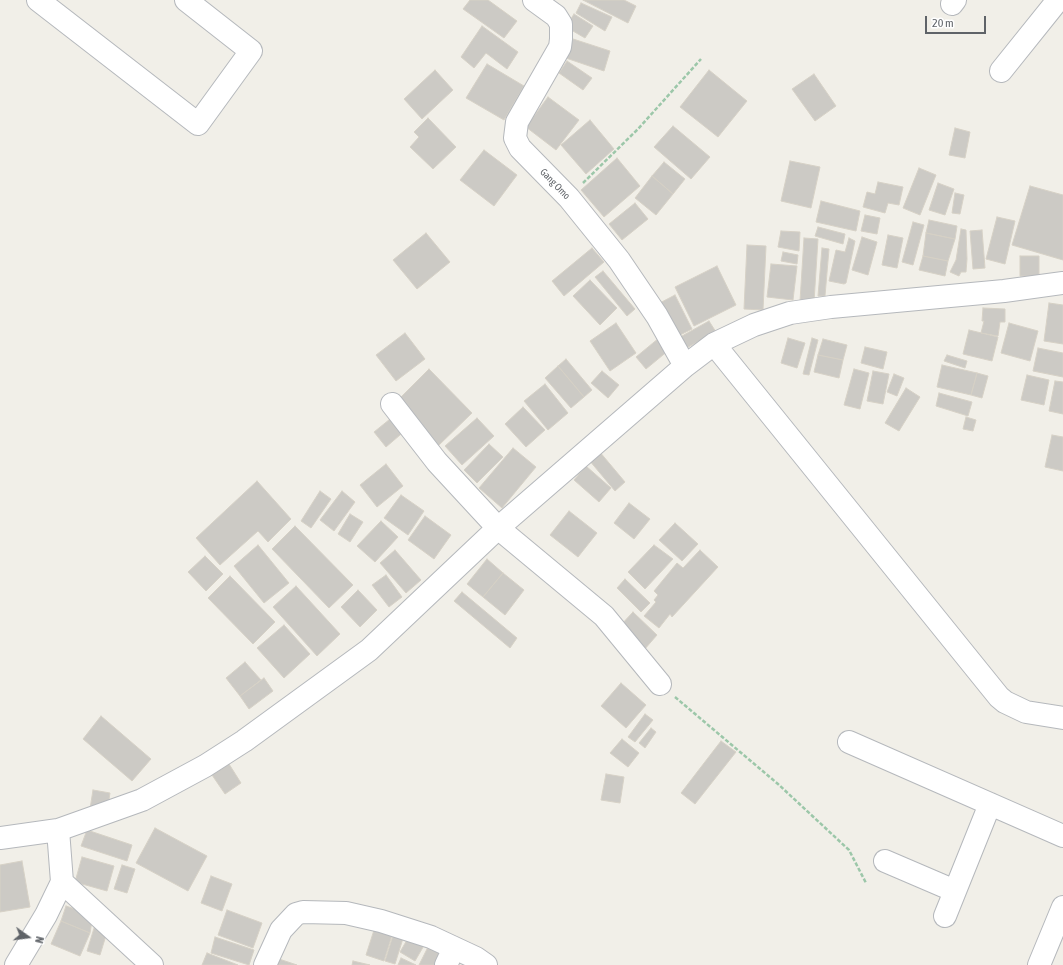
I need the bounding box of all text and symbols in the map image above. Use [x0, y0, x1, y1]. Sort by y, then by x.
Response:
scale bar [927, 8, 988, 34]
text: 20 m [932, 16, 954, 30]
street label: Gang Omo [537, 166, 573, 202]
north arrow [8, 917, 48, 957]
text: N [33, 935, 46, 945]

